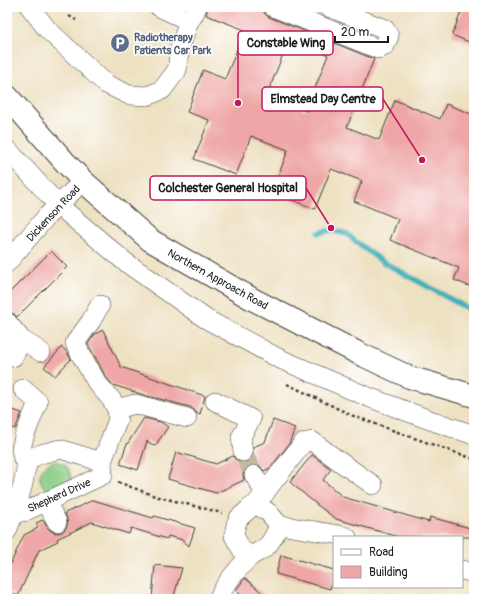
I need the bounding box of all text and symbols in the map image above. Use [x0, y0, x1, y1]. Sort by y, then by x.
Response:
scale bar [335, 18, 388, 44]
text: 20 m [341, 25, 370, 40]
place label: Radiotherapy Patients Car Park [134, 31, 212, 57]
callout: Constable Wing [238, 31, 333, 55]
parking icon: Radiotherapy Patients Car Park [109, 32, 131, 54]
text: Constable Wing [247, 36, 325, 51]
callout: Elmstead Day Centre [262, 87, 383, 111]
text: Elmstead Day Centre [270, 92, 377, 107]
callout: Colchester General Hospital [150, 176, 306, 200]
text: Colchester General Hospital [158, 181, 298, 196]
street label: Dickenson Road [24, 182, 83, 244]
street label: Northern Approach Road [165, 246, 270, 313]
street label: Shepherd Drive [26, 476, 93, 515]
legend [333, 536, 463, 588]
text: Road [369, 545, 394, 560]
text: Building [369, 565, 408, 580]

